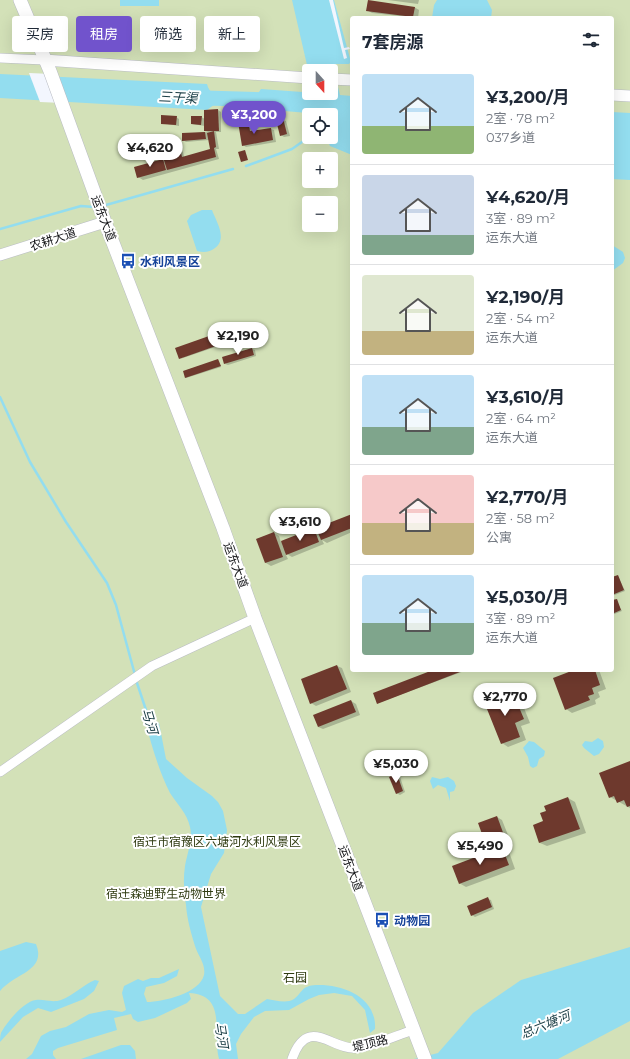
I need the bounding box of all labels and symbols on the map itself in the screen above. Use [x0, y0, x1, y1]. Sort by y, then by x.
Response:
north arrow [302, 64, 338, 100]
water label: 三干渠 [158, 88, 200, 106]
pin: ¥3,200 [221, 101, 287, 135]
pin: ¥4,620 [117, 134, 183, 168]
street label: 运东大道 [88, 193, 120, 243]
street label: 农耕大道 [28, 224, 78, 254]
bus stop icon: 水利风景区 [119, 252, 137, 270]
place label: 水利风景区 [140, 254, 200, 269]
pin: ¥2,190 [205, 322, 271, 356]
pin: ¥3,610 [267, 508, 333, 542]
street label: 运东大道 [221, 540, 251, 590]
pin: ¥2,770 [472, 683, 538, 717]
water label: 马河 [139, 706, 162, 739]
pin: ¥5,030 [363, 750, 429, 784]
pin: ¥5,490 [447, 832, 513, 866]
park label: 宿迁市宿豫区六塘河水利风景区 [133, 834, 301, 849]
street label: 运东大道 [335, 843, 367, 893]
park label: 宿迁森迪野生动物世界 [106, 886, 226, 901]
bus stop icon: 动物园 [373, 911, 391, 929]
place label: 动物园 [394, 913, 430, 928]
park label: 石园 [283, 970, 307, 985]
water label: 总六塘河 [518, 1006, 575, 1041]
water label: 马河 [212, 1021, 232, 1052]
street label: 堤顶路 [351, 1031, 389, 1055]

